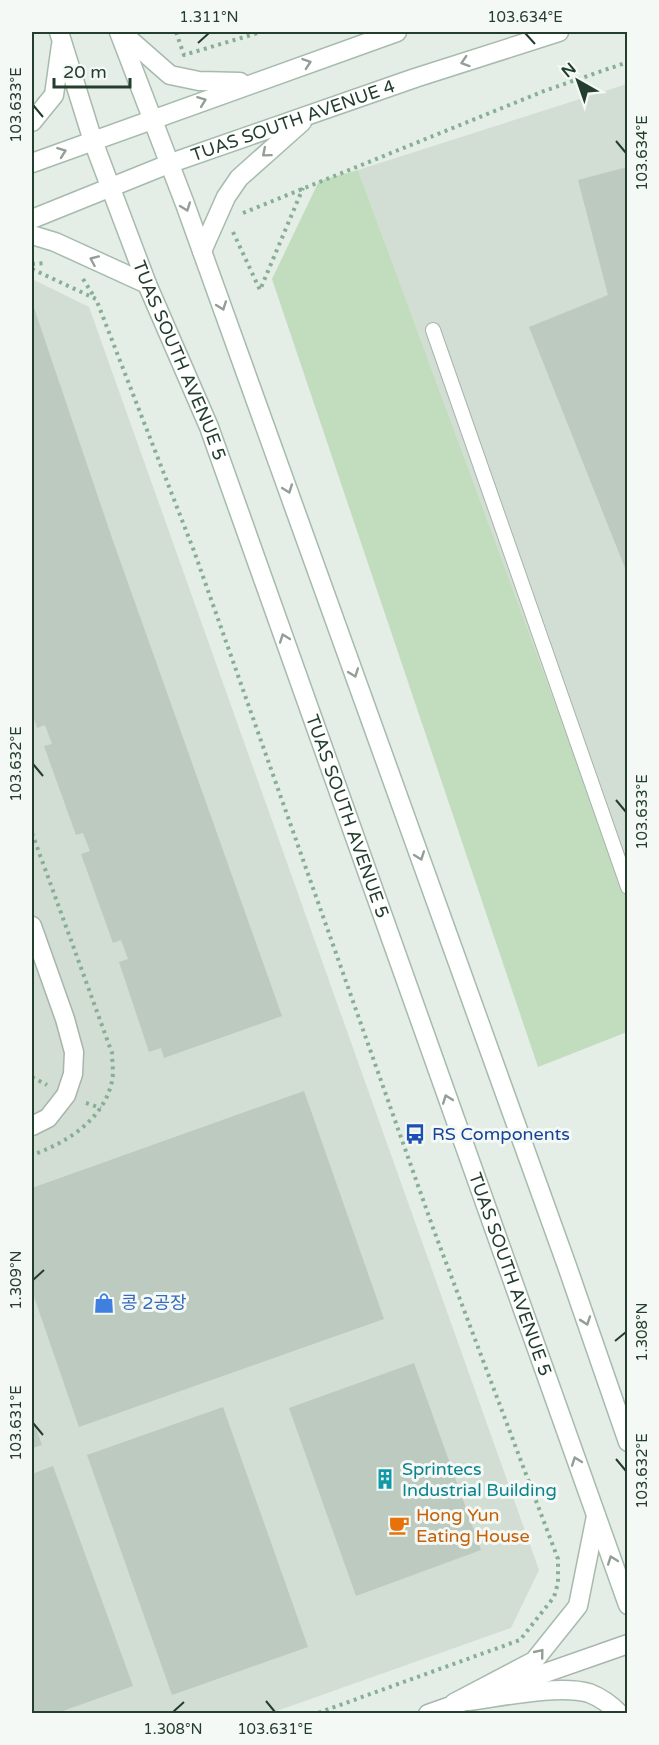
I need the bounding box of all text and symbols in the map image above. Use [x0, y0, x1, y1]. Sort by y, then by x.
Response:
text: 1.311°N [179, 8, 239, 26]
text: 103.634°E [487, 8, 563, 26]
scale bar [54, 51, 130, 89]
north arrow [548, 51, 608, 111]
one-way arrow [460, 54, 471, 67]
one-way arrow [301, 58, 312, 71]
text: N [558, 58, 580, 82]
text: 20 m [63, 61, 107, 83]
text: 103.633°E [7, 67, 25, 143]
street label: TUAS SOUTH AVENUE 4 [188, 75, 398, 166]
one-way arrow [196, 96, 207, 109]
text: 103.634°E [633, 115, 651, 191]
one-way arrow [262, 146, 273, 157]
one-way arrow [56, 147, 67, 160]
one-way arrow [179, 201, 192, 212]
one-way arrow [89, 255, 100, 267]
street label: TUAS SOUTH AVENUE 5 [128, 257, 231, 463]
one-way arrow [214, 300, 227, 311]
one-way arrow [280, 483, 293, 494]
one-way arrow [278, 633, 291, 644]
one-way arrow [346, 667, 359, 678]
street label: TUAS SOUTH AVENUE 5 [301, 712, 394, 921]
text: 103.632°E [7, 726, 25, 802]
text: 103.633°E [633, 774, 651, 850]
one-way arrow [412, 850, 425, 861]
one-way arrow [442, 1094, 455, 1105]
bus stop icon: RS Components [403, 1122, 427, 1146]
place label: RS Components [432, 1123, 570, 1145]
street label: TUAS SOUTH AVENUE 5 [464, 1169, 557, 1379]
text: 1.309°N [7, 1250, 25, 1310]
shop icon: 콩 2공장 [92, 1291, 116, 1315]
place label: 콩 2공장 [121, 1292, 187, 1314]
text: 1.308°N [633, 1302, 651, 1362]
one-way arrow [579, 1315, 591, 1326]
text: 103.631°E [7, 1385, 25, 1461]
text: 103.632°E [633, 1433, 651, 1509]
one-way arrow [571, 1456, 584, 1467]
place label: Sprintecs Industrial Building [402, 1458, 557, 1501]
building icon: Sprintecs Industrial Building [373, 1467, 397, 1491]
place label: Hong Yun Eating House [416, 1504, 530, 1547]
cafe icon: Hong Yun Eating House [387, 1513, 411, 1537]
one-way arrow [606, 1555, 619, 1566]
one-way arrow [533, 1649, 544, 1660]
text: 1.308°N [143, 1720, 203, 1738]
text: 103.631°E [237, 1720, 313, 1738]

